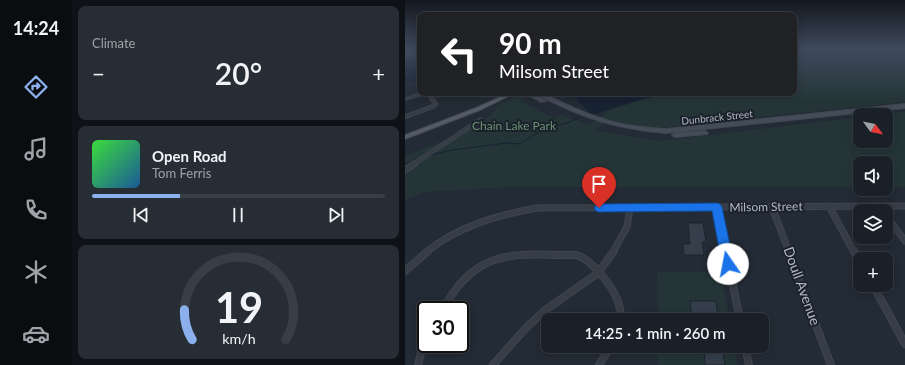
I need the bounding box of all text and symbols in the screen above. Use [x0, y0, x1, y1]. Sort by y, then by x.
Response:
text: 14:24 [13, 17, 59, 39]
text: 90 m [499, 26, 562, 60]
icon: left [433, 28, 485, 80]
text: Climate [92, 35, 135, 51]
text: 20° [215, 55, 262, 91]
text: − [92, 60, 105, 87]
text: + [372, 60, 385, 87]
text: Milsom Street [499, 60, 609, 82]
icon: directions [22, 73, 50, 101]
street label: Dunbrack Street [681, 107, 754, 127]
north arrow [853, 108, 893, 148]
map controls [853, 108, 893, 292]
park label: Chain Lake Park [472, 118, 557, 133]
icon: music [22, 135, 50, 163]
text: Open Road [152, 147, 227, 165]
button: sound [853, 156, 893, 196]
text: Tom Ferris [152, 165, 211, 181]
pin [582, 167, 616, 208]
icon: arrive [588, 173, 610, 195]
icon: phone [22, 196, 50, 224]
street label: Milsom Street [729, 198, 803, 215]
icon: previous [130, 204, 152, 226]
icon: pause [227, 204, 249, 226]
icon: next [325, 204, 347, 226]
button: layers [853, 204, 893, 244]
position arrow [707, 243, 749, 285]
street label: Doull Avenue [780, 244, 825, 327]
button: + [853, 252, 893, 292]
icon: climate [22, 258, 50, 286]
text: 19 [214, 282, 263, 332]
speed limit sign: 30 [417, 301, 469, 353]
icon: car [22, 320, 50, 348]
text: 14:25 · 1 min · 260 m [585, 324, 725, 342]
text: km/h [222, 330, 255, 347]

